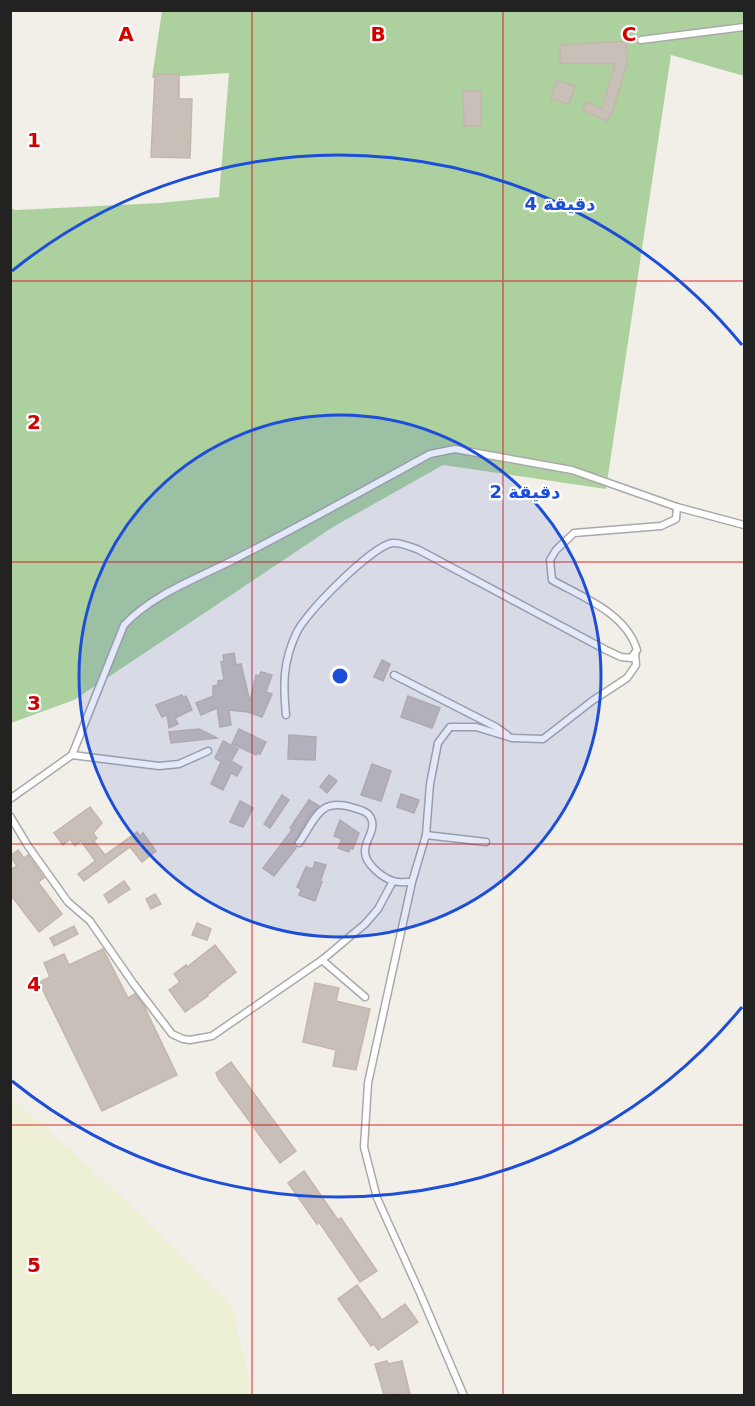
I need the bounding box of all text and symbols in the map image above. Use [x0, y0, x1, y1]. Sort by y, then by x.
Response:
text: A [118, 22, 134, 46]
text: B [370, 22, 386, 46]
text: C [622, 22, 636, 46]
text: 1 [27, 128, 41, 152]
text: 4 دقيقة [524, 193, 596, 214]
text: 2 [27, 410, 41, 434]
text: 2 دقيقة [489, 481, 561, 502]
centre of rings [330, 666, 350, 686]
text: 3 [27, 691, 41, 715]
text: 4 [27, 972, 41, 996]
text: 5 [27, 1253, 41, 1277]

